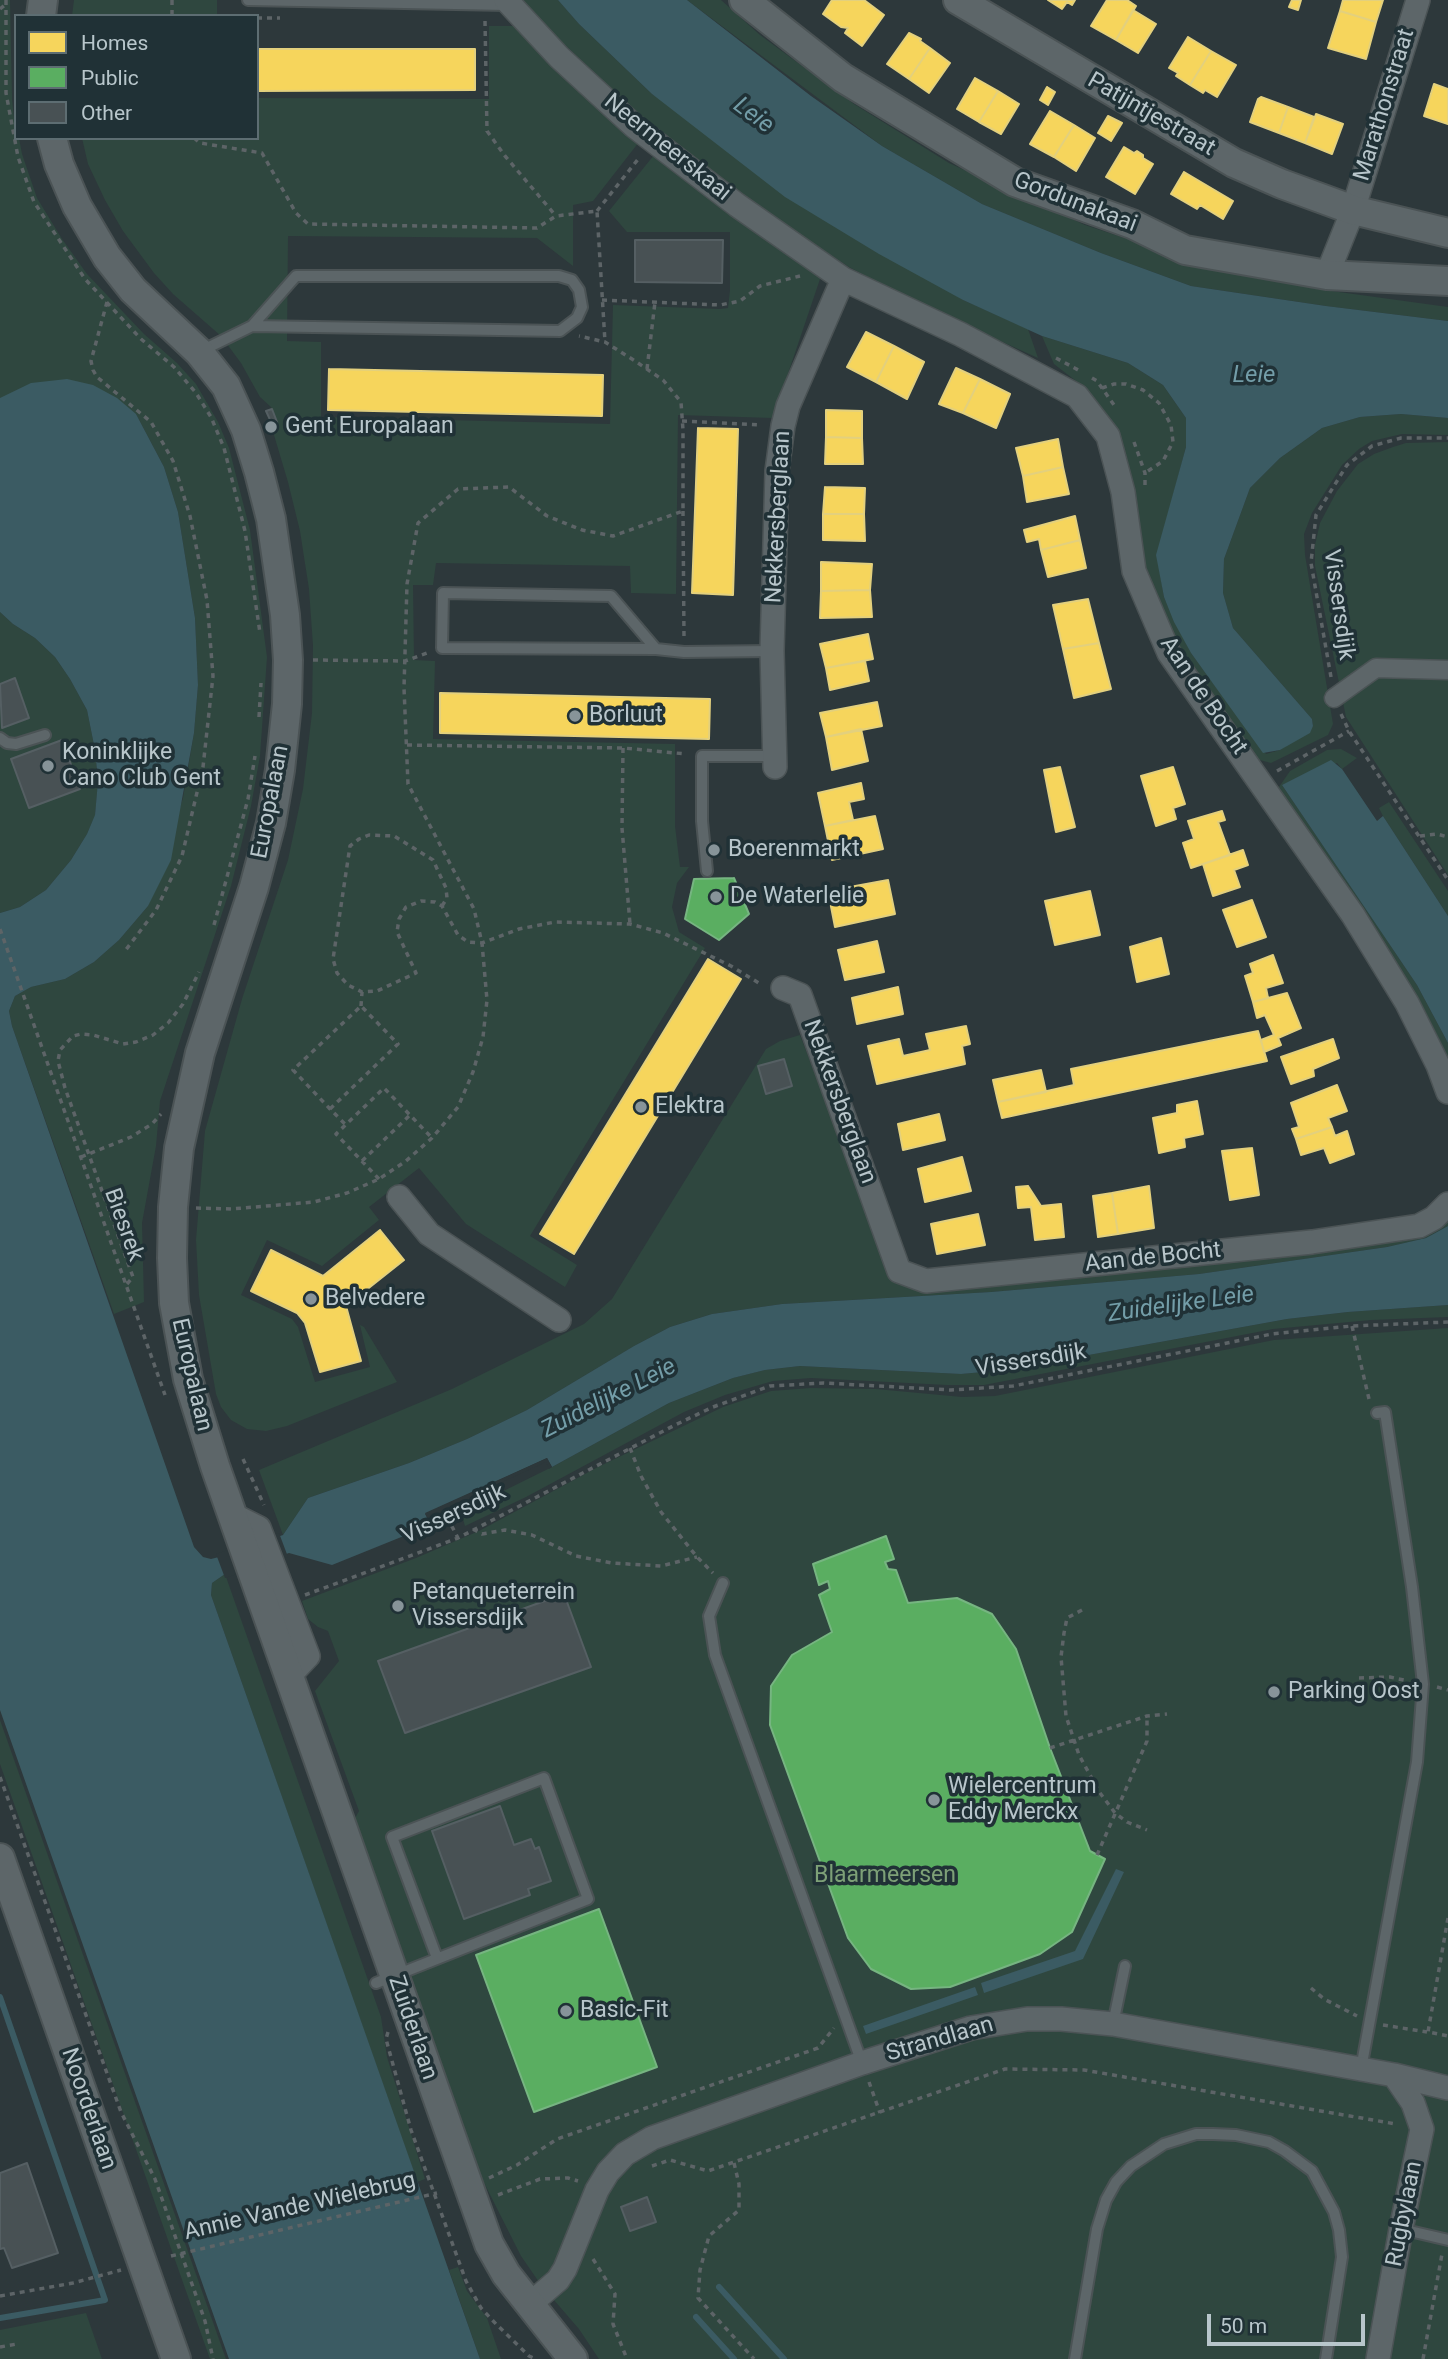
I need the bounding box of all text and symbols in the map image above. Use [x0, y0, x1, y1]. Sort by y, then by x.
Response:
legend [14, 14, 259, 140]
street label: Marathonstraat [1349, 26, 1421, 184]
text: Homes [81, 31, 148, 55]
text: Public [81, 66, 139, 90]
street label: Patijntjestraat [1082, 67, 1220, 163]
street label: Neermeerskaai [598, 88, 736, 208]
water label: Leie [727, 92, 779, 140]
text: Other [81, 101, 132, 125]
street label: Gordunakaai [1010, 167, 1140, 239]
water label: Leie [1233, 362, 1275, 390]
place label: Gent Europalaan [285, 413, 454, 441]
marker: Gent Europalaan [263, 419, 279, 435]
street label: Nekkersberglaan [761, 430, 797, 604]
street label: Vissersdijk [1317, 548, 1359, 662]
street label: Aan de Bocht [1153, 632, 1253, 760]
place label: Borluut [589, 702, 663, 730]
marker: Borluut [567, 708, 583, 724]
place label: Koninklijke Cano Club Gent [62, 739, 221, 793]
street label: Europalaan [246, 743, 296, 861]
marker: Koninklijke Cano Club Gent [40, 758, 56, 774]
place label: Boerenmarkt [728, 836, 860, 864]
marker: Boerenmarkt [706, 842, 722, 858]
place label: De Waterlelie [730, 883, 864, 911]
marker: De Waterlelie [708, 889, 724, 905]
street label: Nekkersberglaan [797, 1016, 881, 1188]
place label: Elektra [655, 1093, 725, 1121]
marker: Elektra [633, 1099, 649, 1115]
street label: Biesrek [97, 1185, 149, 1265]
street label: Aan de Bocht [1084, 1237, 1222, 1279]
water label: Zuidelijke Leie [1106, 1280, 1256, 1330]
place label: Belvedere [325, 1285, 425, 1313]
marker: Belvedere [303, 1291, 319, 1307]
street label: Europalaan [165, 1316, 217, 1434]
street label: Vissersdijk [974, 1339, 1088, 1383]
water label: Zuidelijke Leie [537, 1353, 681, 1445]
street label: Vissersdijk [398, 1479, 510, 1551]
place label: Petanqueterrein Vissersdijk [412, 1579, 575, 1633]
marker: Petanqueterrein Vissersdijk [390, 1598, 406, 1614]
place label: Parking Oost [1288, 1678, 1420, 1706]
marker: Parking Oost [1266, 1684, 1282, 1700]
place label: Wielercentrum Eddy Merckx [948, 1773, 1097, 1827]
marker: Wielercentrum Eddy Merckx [926, 1792, 942, 1808]
park label: Blaarmeersen [814, 1862, 956, 1890]
street label: Zuiderlaan [381, 1972, 443, 2084]
place label: Basic-Fit [580, 1997, 669, 2025]
marker: Basic-Fit [558, 2003, 574, 2019]
street label: Strandlaan [883, 2012, 997, 2068]
street label: Noorderlaan [54, 2045, 122, 2173]
street label: Rugbylaan [1381, 2159, 1429, 2269]
street label: Annie Vande Wielebrug [182, 2167, 418, 2247]
scale bar [1210, 2300, 1368, 2344]
text: 50 m [1220, 2314, 1267, 2338]

